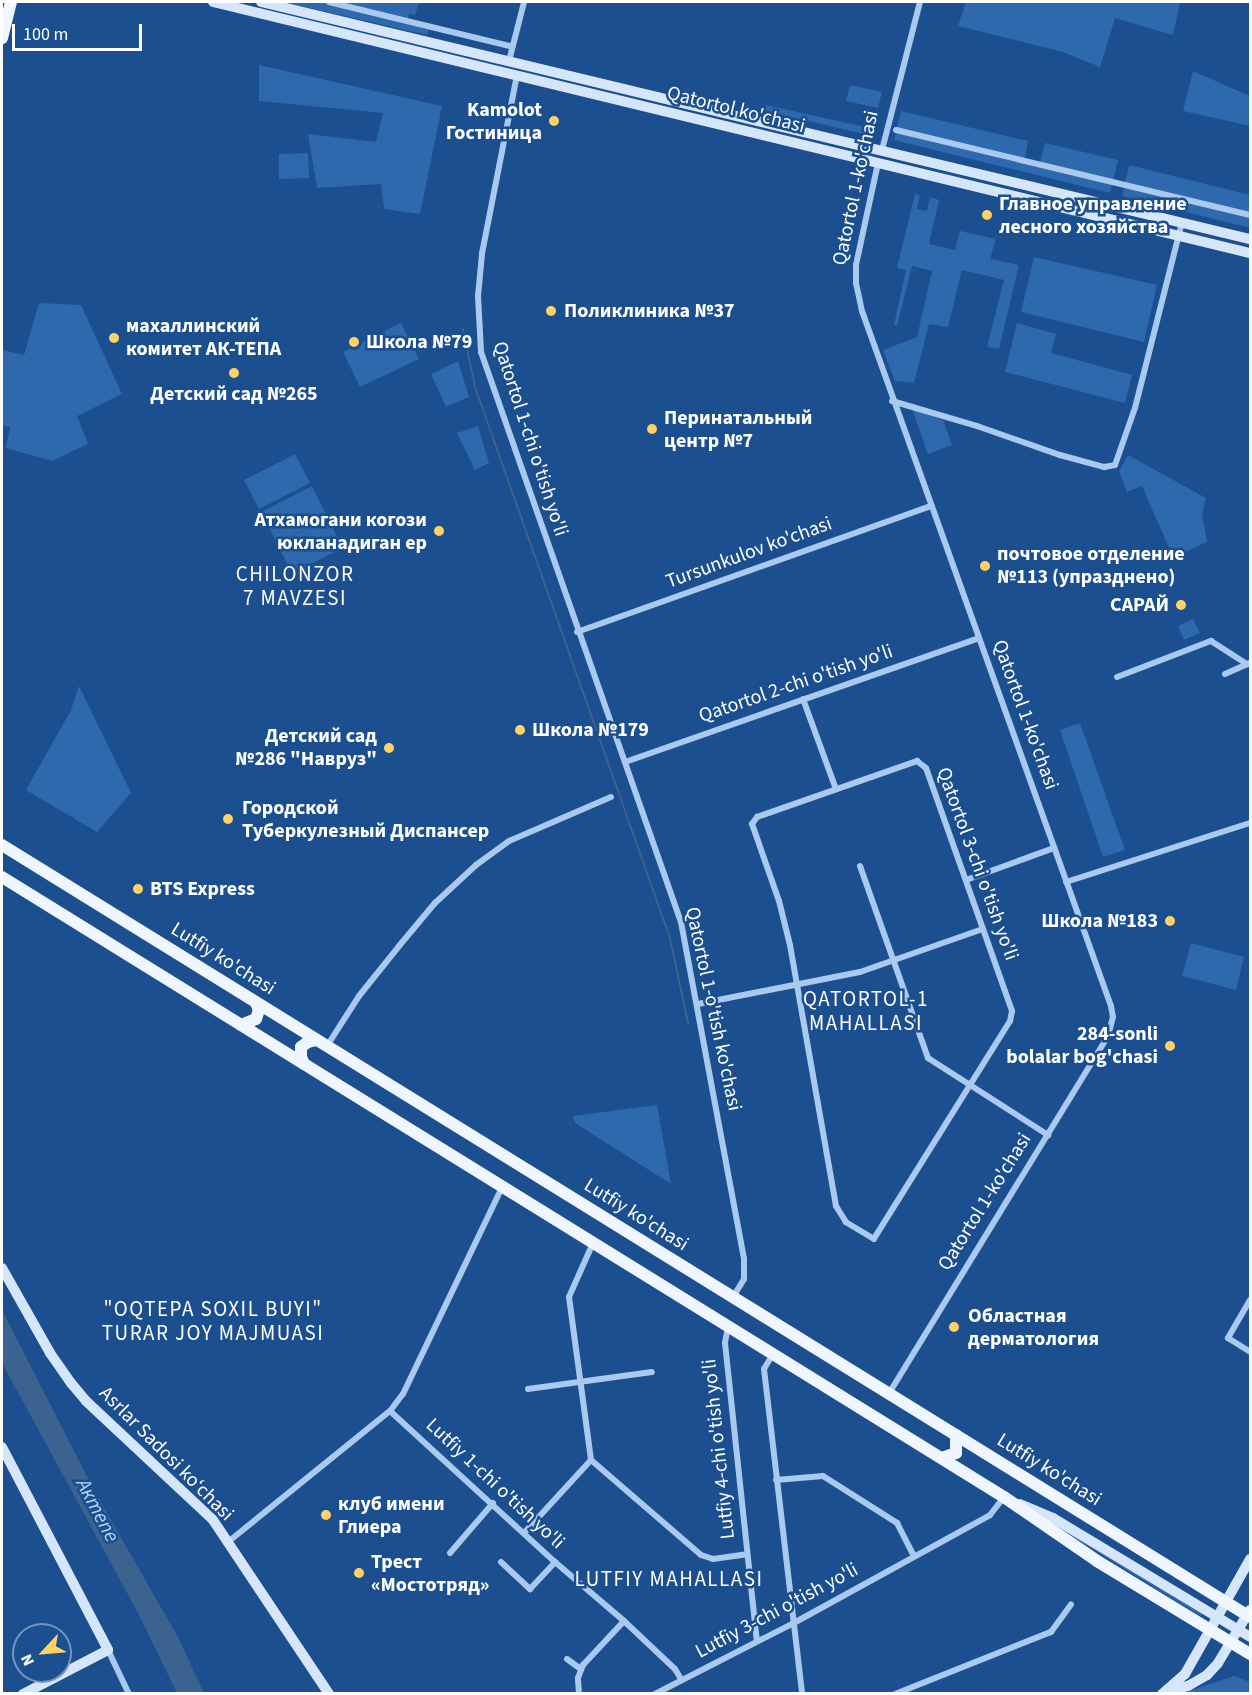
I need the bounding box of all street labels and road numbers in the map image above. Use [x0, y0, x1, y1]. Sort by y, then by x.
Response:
street label: Qatortol ko'chasi [665, 81, 807, 139]
street label: Qatortol 1-ko'chasi [828, 108, 884, 268]
street label: Qatortol 1-chi o'tish yo'li [487, 338, 573, 540]
street label: Tursunkulov ko'chasi [663, 512, 835, 594]
street label: Qatortol 1-ko'chasi [987, 637, 1063, 793]
street label: Qatortol 2-chi o'tish yo'li [696, 640, 896, 728]
street label: Qatortol 3-chi o'tish yo'li [931, 764, 1023, 964]
street label: Qatortol 1-o'tish ko'chasi [680, 905, 746, 1113]
street label: Lutfiy ko'chasi [166, 917, 280, 1001]
street label: Qatortol 1-ko'chasi [933, 1129, 1037, 1275]
street label: Lutfiy ko'chasi [579, 1173, 693, 1257]
street label: Lutfiy 4-chi o'tish yo'li [698, 1358, 740, 1540]
street label: Asrlar Sadosi ko‘chasi [94, 1382, 238, 1526]
street label: Lutfiy 1-chi o'tish yo'li [421, 1414, 569, 1554]
street label: Lutfiy ko'chasi [992, 1428, 1106, 1512]
street label: Lutfiy 3-chi o'tish yo'li [692, 1558, 862, 1664]

